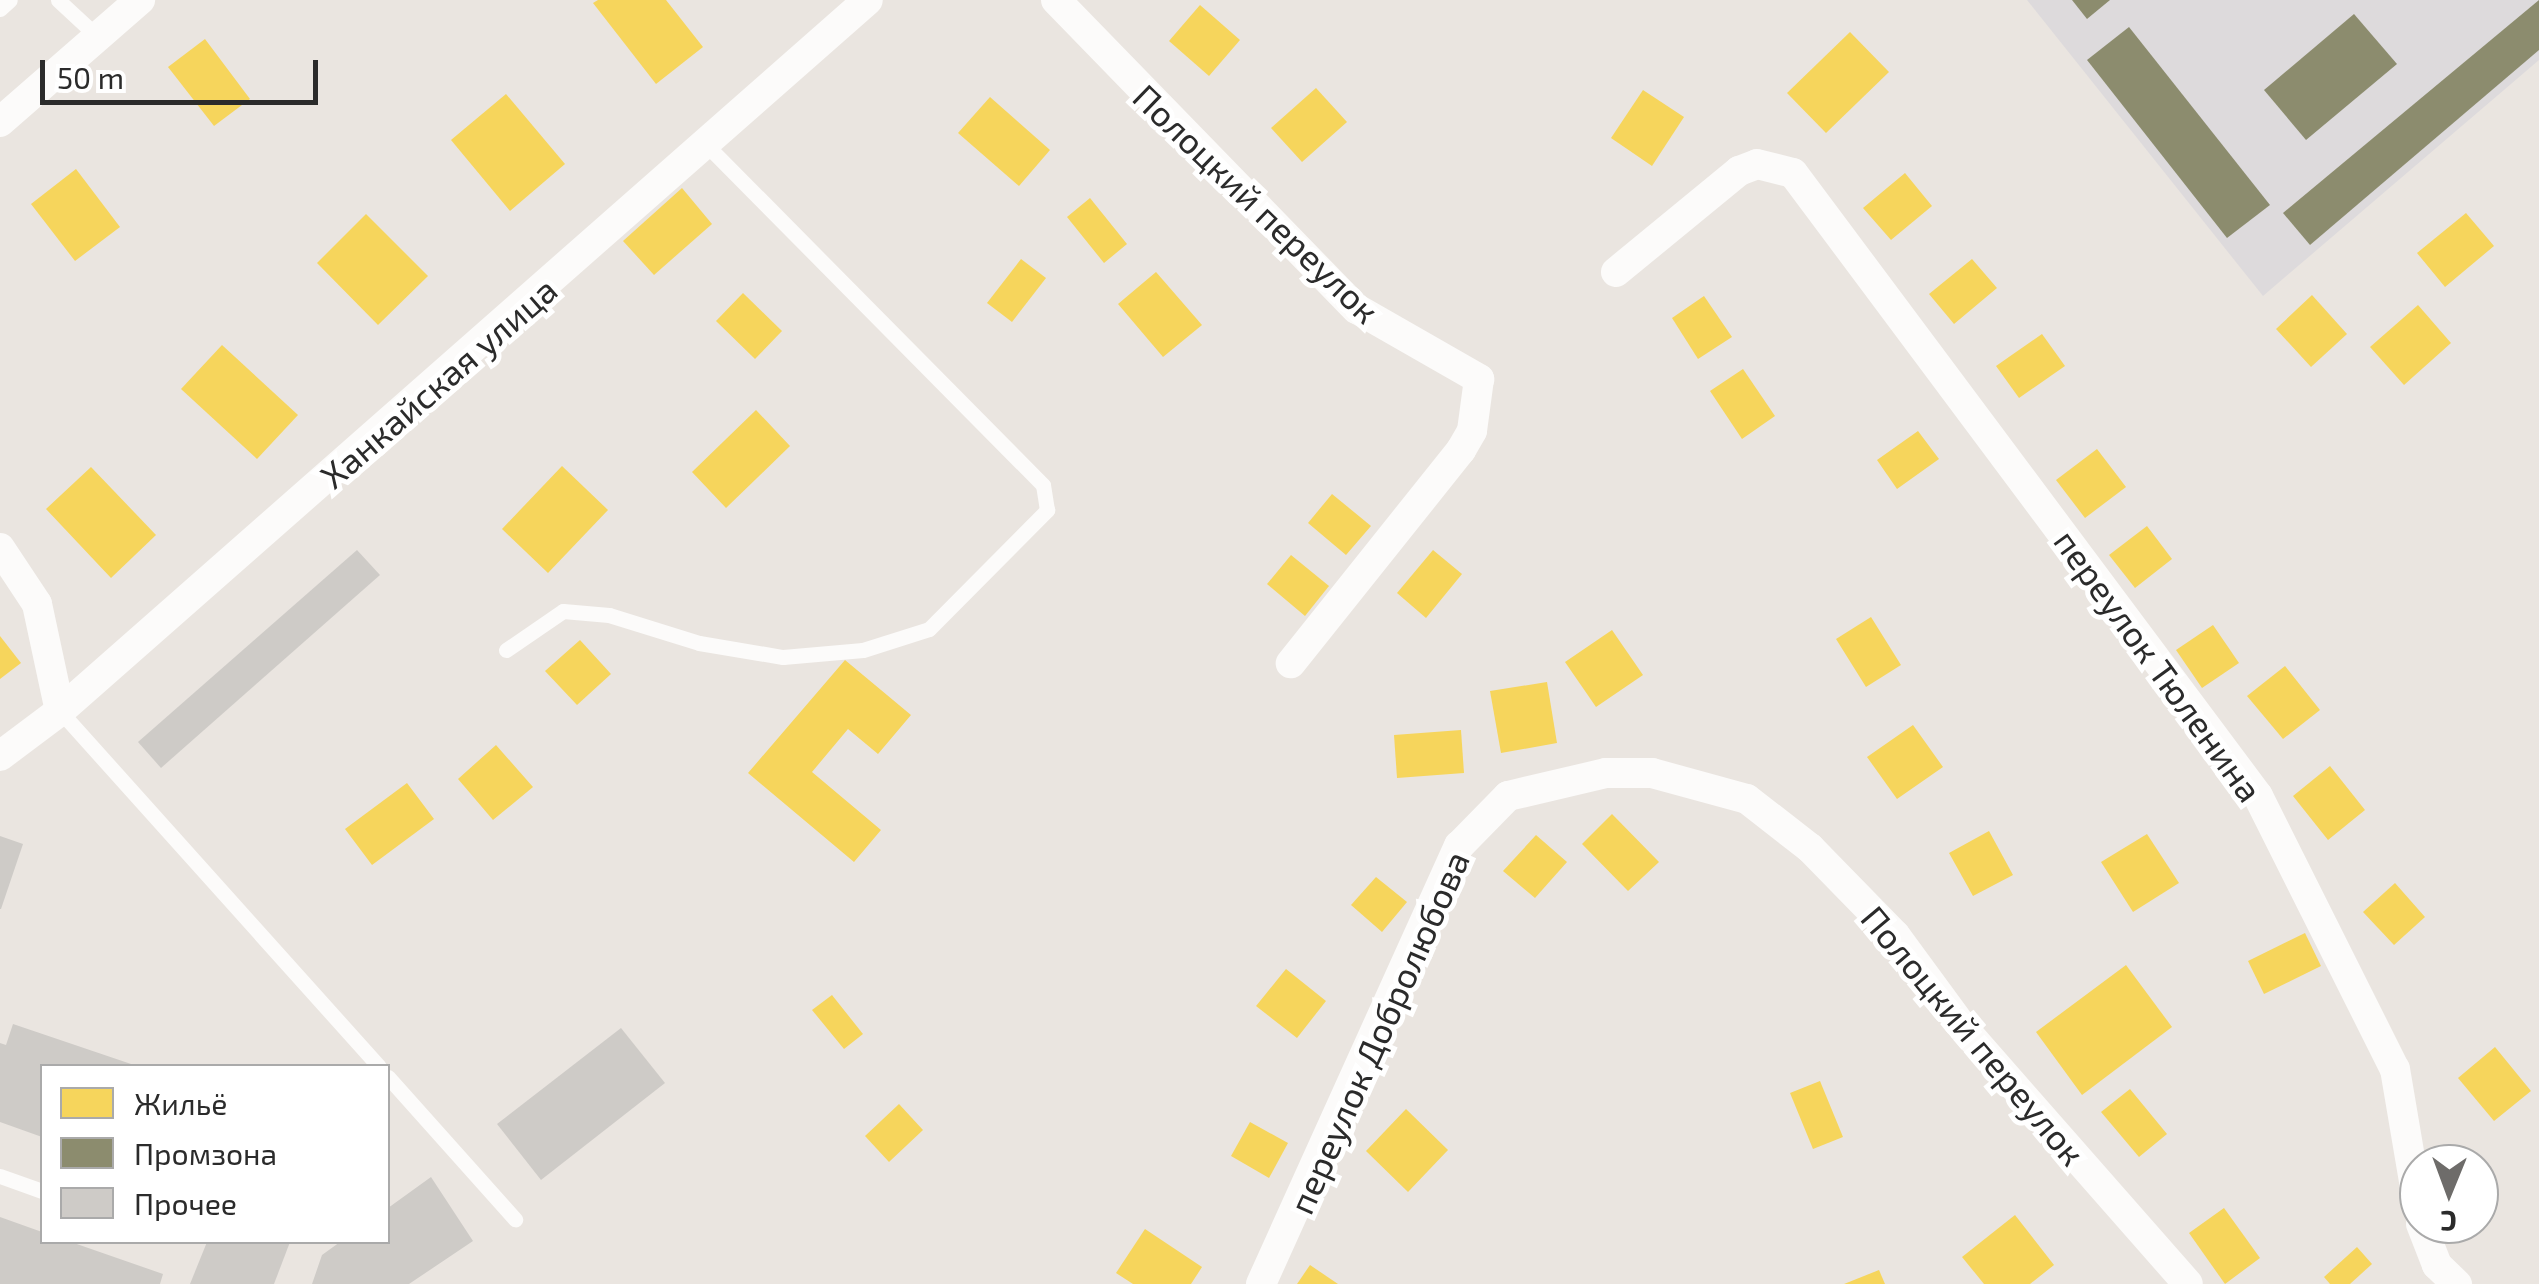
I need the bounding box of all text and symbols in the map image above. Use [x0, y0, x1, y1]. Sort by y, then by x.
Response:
scale bar [45, 40, 322, 102]
text: 50 m [57, 59, 124, 95]
street label: Полоцкий переулок [1125, 75, 1389, 331]
street label: Ханкайская улица [311, 268, 565, 496]
street label: переулок Тюленина [2046, 521, 2272, 809]
street label: переулок Добролюбова [1279, 844, 1477, 1220]
street label: Полоцкий переулок [1853, 897, 2095, 1173]
legend [40, 1064, 390, 1244]
text: Жильё [134, 1085, 227, 1121]
text: Промзона [134, 1135, 277, 1171]
north arrow [2399, 1144, 2499, 1244]
text: Прочее [134, 1185, 237, 1221]
text: С [2440, 1205, 2457, 1239]

